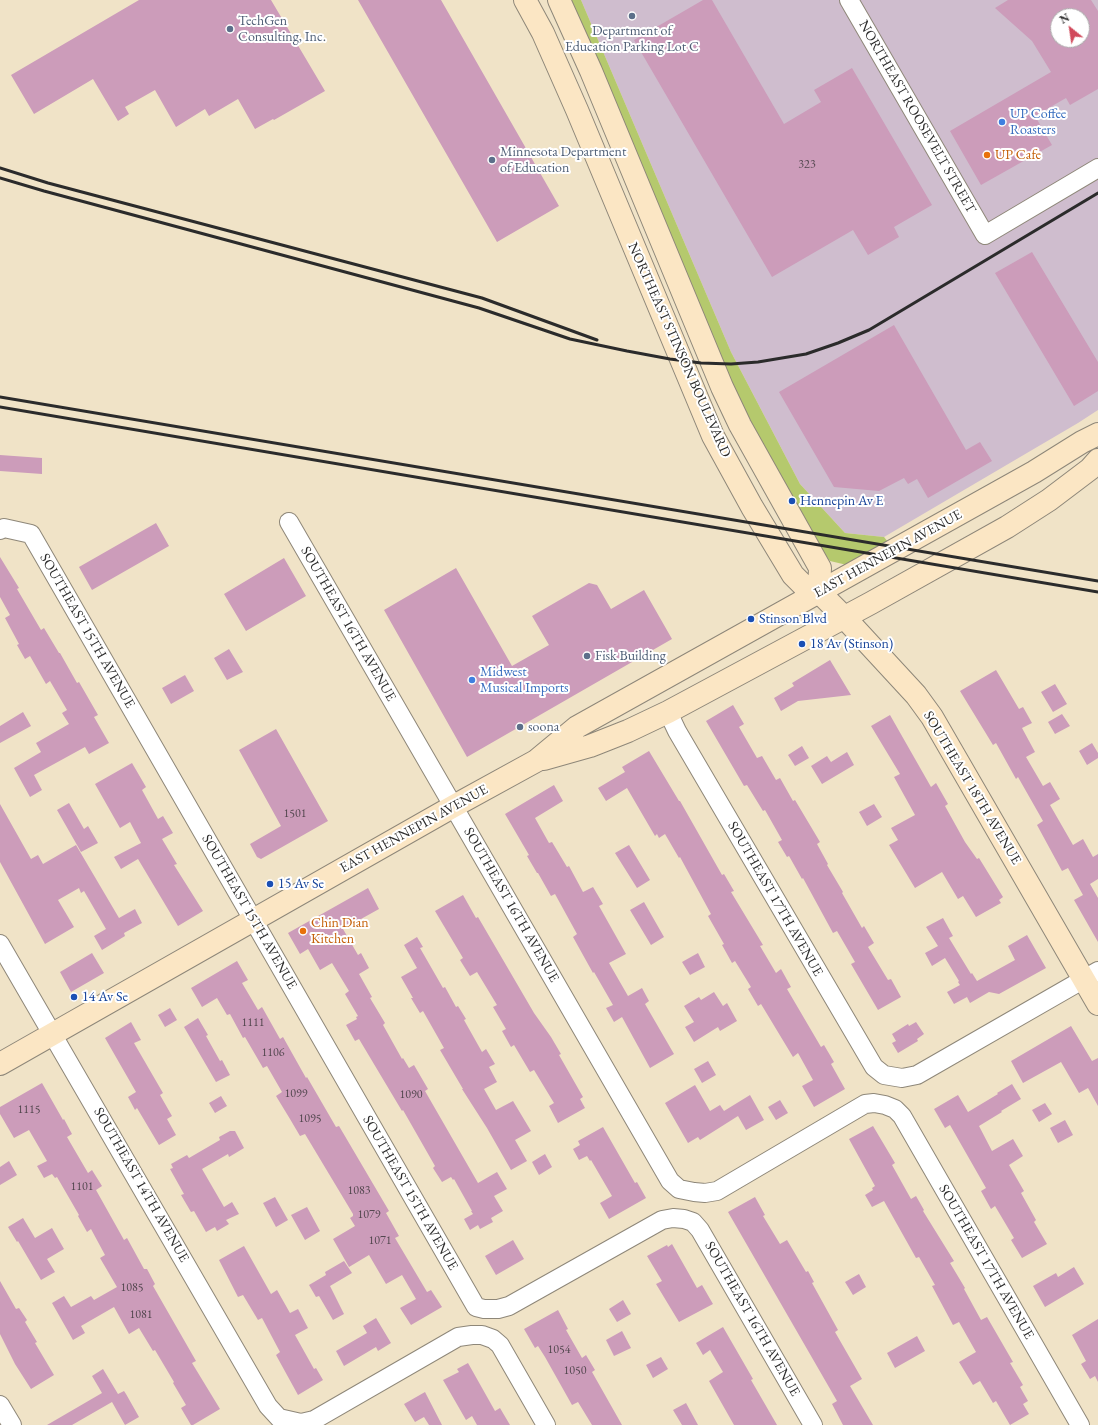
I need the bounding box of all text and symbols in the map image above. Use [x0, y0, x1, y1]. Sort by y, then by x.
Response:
north arrow [1050, 8, 1090, 48]
text: N [1057, 10, 1072, 27]
marker: Department of Education Parking Lot C [627, 11, 637, 21]
place label: TechGen Consulting, Inc. [238, 13, 326, 46]
street label: NORTHEAST ROOSEVELT STREET [855, 17, 979, 217]
place label: Department of Education Parking Lot C [565, 23, 699, 56]
marker: TechGen Consulting, Inc. [225, 24, 235, 34]
place label: UP Coffee Roasters [1010, 106, 1066, 138]
marker: UP Coffee Roasters [997, 117, 1007, 127]
place label: Minnesota Department of Education [500, 144, 626, 176]
place label: UP Cafe [995, 147, 1041, 163]
marker: UP Cafe [982, 150, 992, 160]
marker: Minnesota Department of Education [487, 155, 497, 165]
house number: 323 [798, 158, 816, 172]
street label: NORTHEAST STINSON BOULEVARD [624, 240, 734, 460]
place label: Hennepin Av E [800, 493, 883, 509]
marker: Hennepin Av E [787, 496, 797, 506]
street label: EAST HENNEPIN AVENUE [811, 506, 965, 602]
street label: SOUTHEAST 16TH AVENUE [297, 544, 399, 704]
street label: SOUTHEAST 15TH AVENUE [36, 551, 138, 711]
place label: Stinson Blvd [759, 611, 827, 627]
marker: Stinson Blvd [746, 614, 756, 624]
place label: 18 Av (Stinson) [810, 636, 893, 652]
marker: 18 Av (Stinson) [797, 639, 807, 649]
place label: Fisk Building [595, 648, 666, 664]
marker: Fisk Building [582, 651, 592, 661]
place label: Midwest Musical Imports [480, 664, 569, 696]
marker: Midwest Musical Imports [467, 675, 477, 685]
street label: SOUTHEAST 18TH AVENUE [920, 708, 1024, 868]
place label: soona [528, 719, 559, 735]
marker: soona [515, 722, 525, 732]
street label: EAST HENNEPIN AVENUE [337, 781, 491, 877]
house number: 1501 [283, 807, 307, 821]
street label: SOUTHEAST 17TH AVENUE [724, 819, 826, 979]
street label: SOUTHEAST 16TH AVENUE [460, 825, 562, 985]
street label: SOUTHEAST 15TH AVENUE [198, 832, 300, 992]
place label: 15 Av Se [278, 876, 324, 892]
marker: 15 Av Se [265, 879, 275, 889]
place label: Chin Dian Kitchen [311, 915, 369, 948]
marker: Chin Dian Kitchen [298, 926, 308, 936]
place label: 14 Av Se [82, 989, 128, 1005]
marker: 14 Av Se [69, 992, 79, 1002]
house number: 1111 [241, 1016, 265, 1030]
house number: 1106 [261, 1046, 285, 1060]
house number: 1099 [284, 1087, 308, 1101]
house number: 1090 [399, 1088, 423, 1102]
house number: 1115 [17, 1103, 41, 1117]
street label: SOUTHEAST 14TH AVENUE [90, 1105, 192, 1265]
house number: 1095 [298, 1112, 322, 1126]
street label: SOUTHEAST 15TH AVENUE [359, 1113, 461, 1273]
house number: 1101 [70, 1180, 94, 1194]
street label: SOUTHEAST 17TH AVENUE [935, 1182, 1037, 1342]
house number: 1083 [347, 1184, 371, 1198]
house number: 1079 [357, 1208, 381, 1222]
house number: 1071 [368, 1234, 392, 1248]
street label: SOUTHEAST 16TH AVENUE [701, 1239, 803, 1399]
house number: 1085 [120, 1281, 144, 1295]
house number: 1081 [129, 1308, 153, 1322]
house number: 1054 [547, 1343, 571, 1357]
house number: 1050 [563, 1364, 587, 1378]

